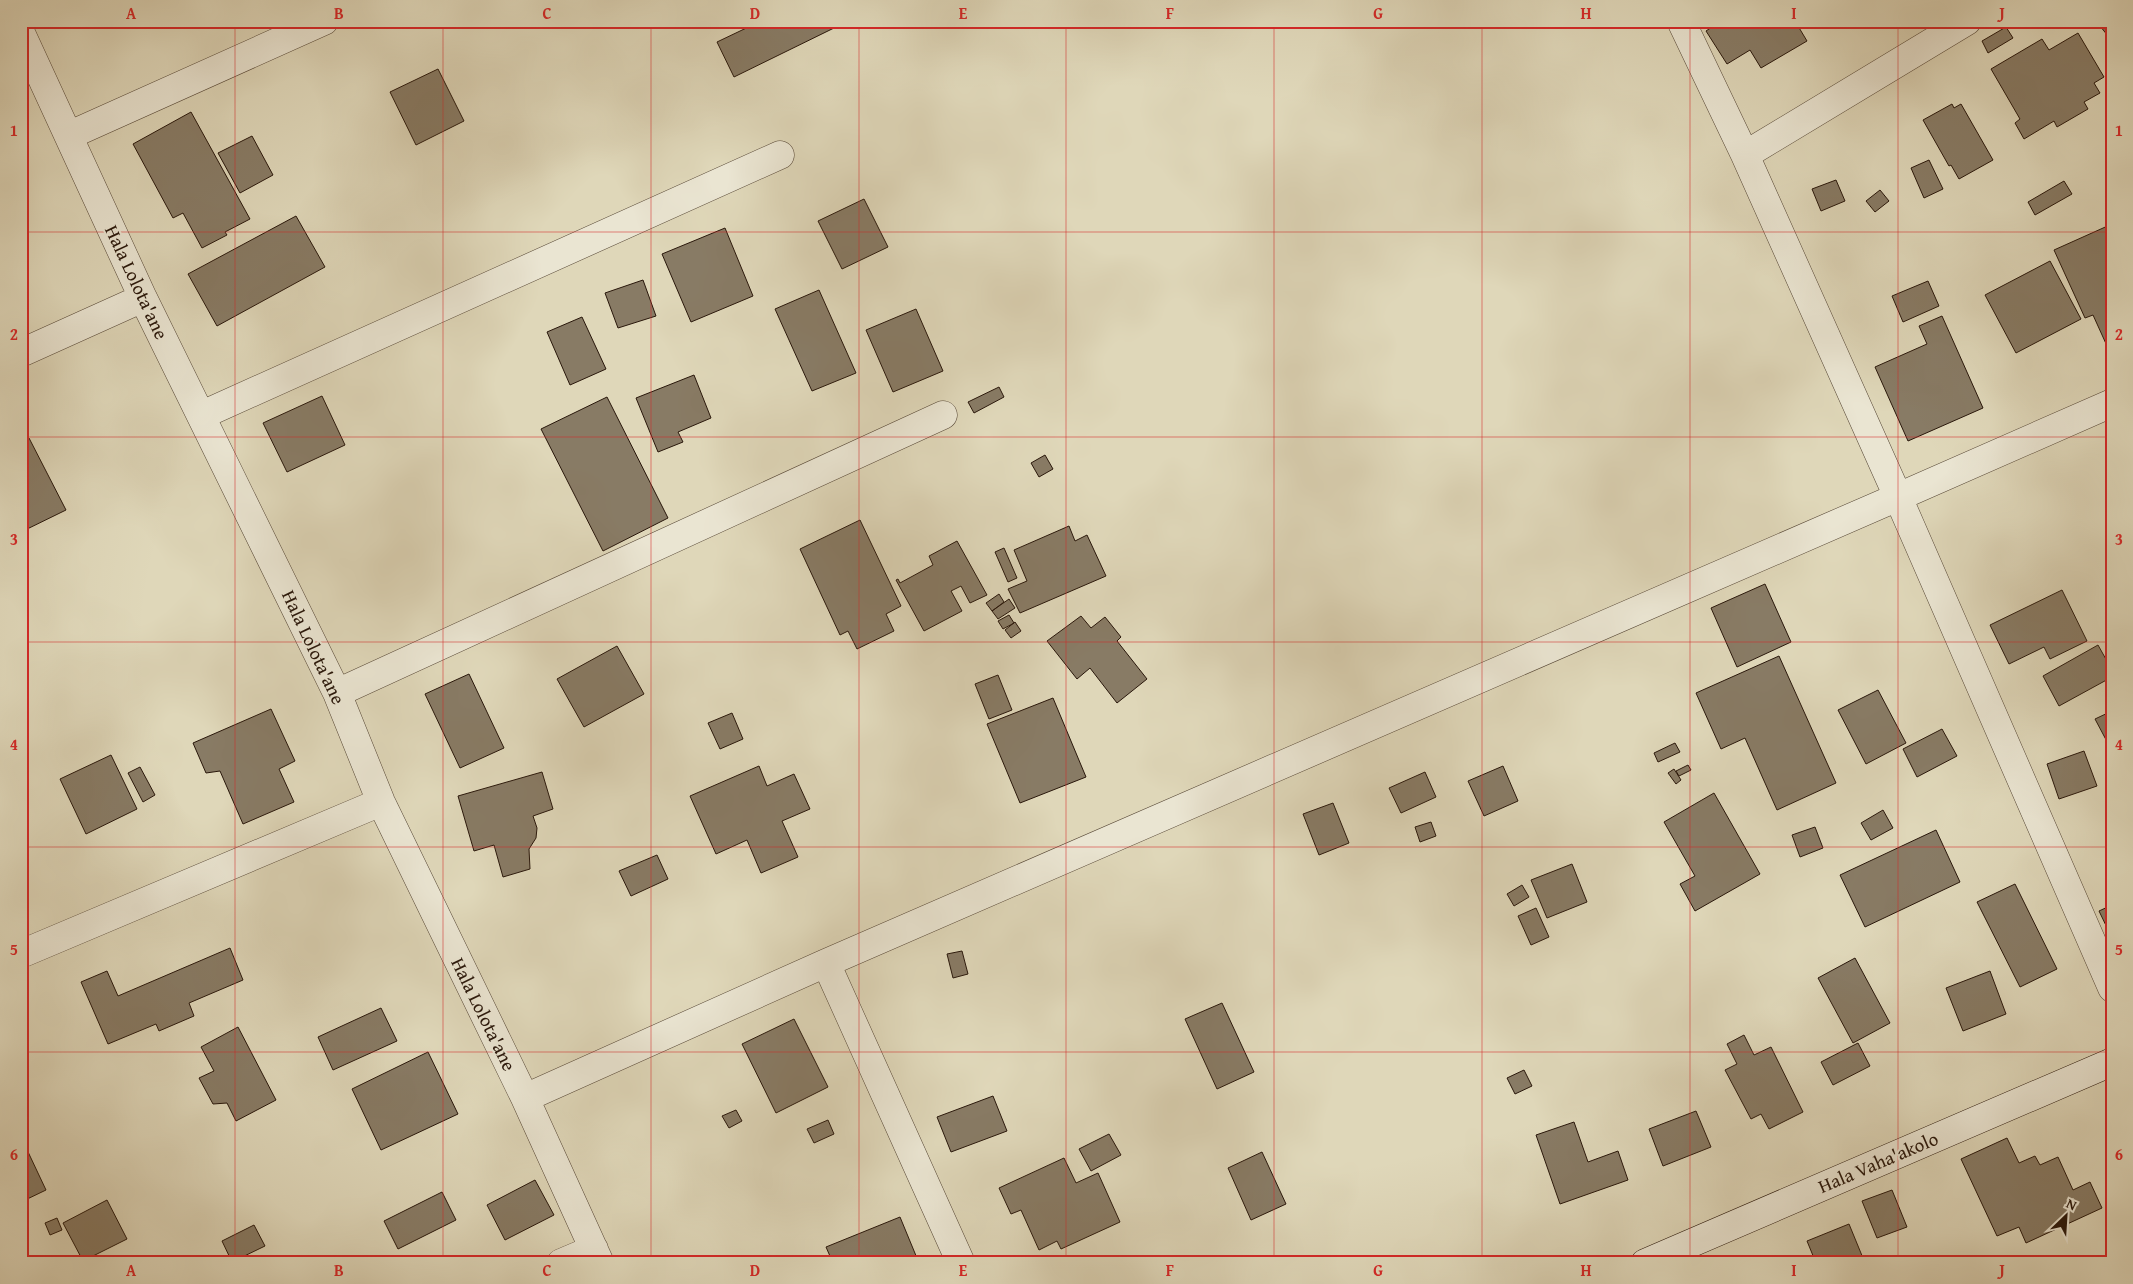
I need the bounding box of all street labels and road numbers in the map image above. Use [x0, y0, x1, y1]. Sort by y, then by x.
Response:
street label: Hala Lolota'ane [98, 220, 176, 344]
street label: Hala Lolota'ane [275, 585, 353, 709]
street label: Hala Lolota'ane [444, 952, 524, 1076]
street label: Hala Vaha'akolo [1814, 1124, 1942, 1200]

